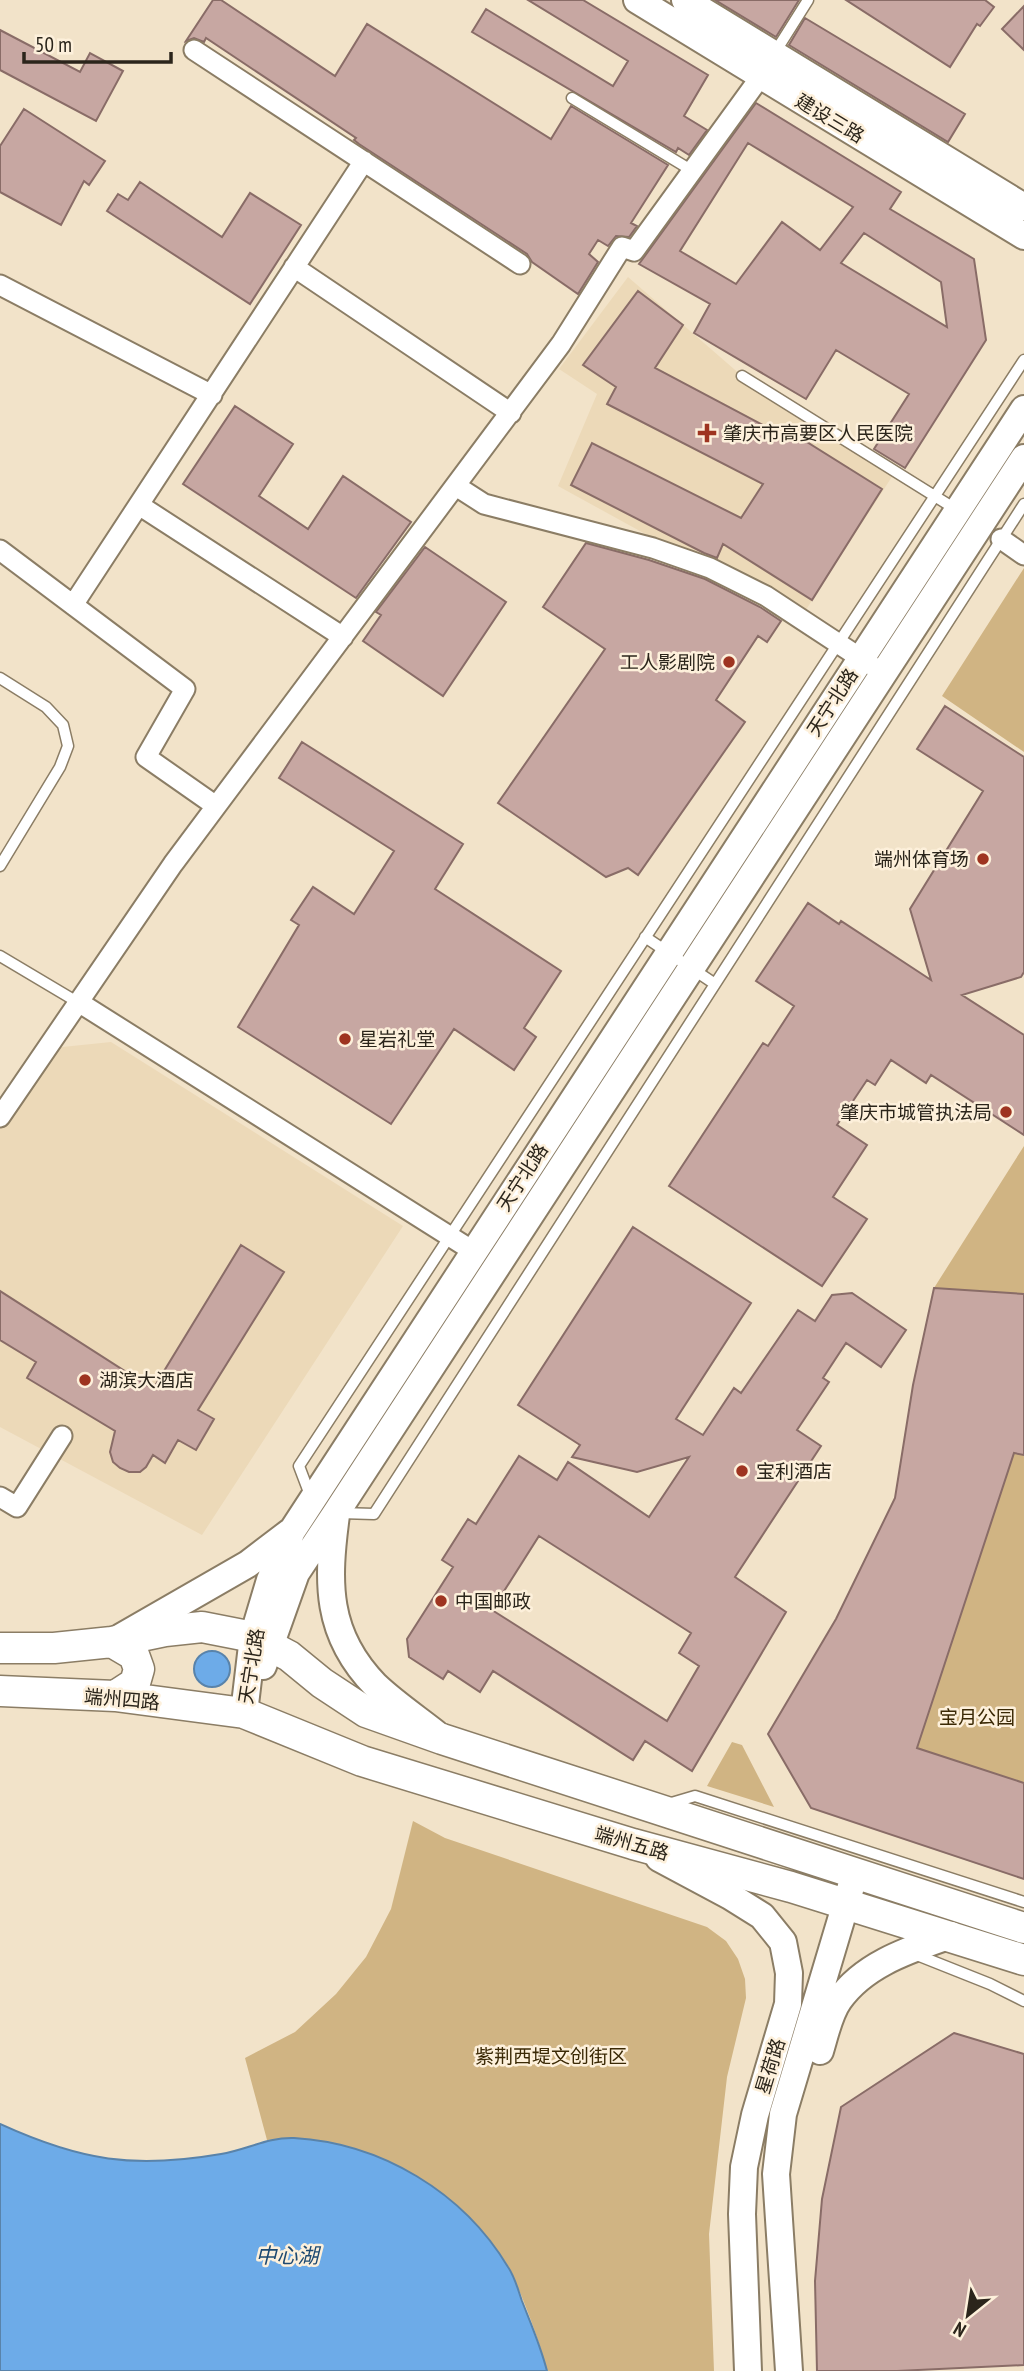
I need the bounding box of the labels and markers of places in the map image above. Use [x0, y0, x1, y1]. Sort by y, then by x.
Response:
place label: 肇庆市高要区人民医院 [723, 421, 913, 445]
marker: 肇庆市高要区人民医院 [697, 423, 717, 443]
place label: 工人影剧院 [620, 650, 715, 674]
marker: 工人影剧院 [721, 654, 737, 670]
place label: 端州体育场 [874, 847, 969, 871]
marker: 端州体育场 [975, 851, 991, 867]
place label: 星岩礼堂 [359, 1027, 435, 1051]
marker: 星岩礼堂 [337, 1031, 353, 1047]
place label: 肇庆市城管执法局 [840, 1100, 992, 1124]
marker: 肇庆市城管执法局 [998, 1104, 1014, 1120]
place label: 湖滨大酒店 [99, 1368, 194, 1392]
marker: 湖滨大酒店 [77, 1372, 93, 1388]
place label: 宝利酒店 [756, 1459, 832, 1483]
marker: 宝利酒店 [734, 1463, 750, 1479]
place label: 中国邮政 [455, 1589, 531, 1613]
marker: 中国邮政 [433, 1593, 449, 1609]

